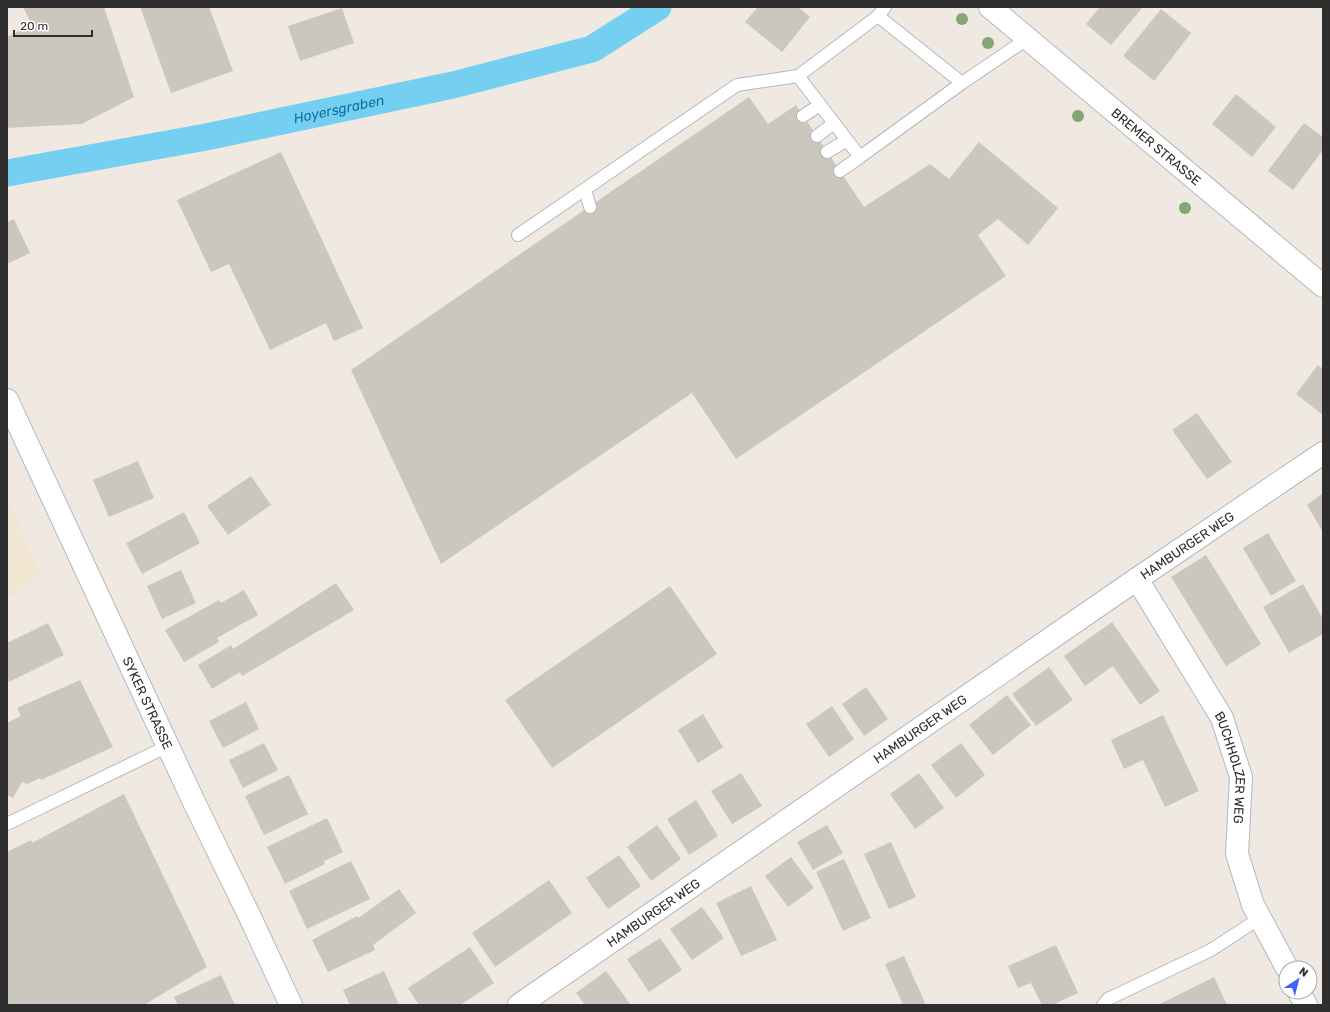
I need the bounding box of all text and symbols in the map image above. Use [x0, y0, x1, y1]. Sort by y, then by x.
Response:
scale bar [14, 12, 92, 38]
text: 20 m [20, 19, 48, 33]
water label: Hoyersgraben [292, 92, 386, 127]
street label: BREMER STRASSE [1108, 105, 1204, 188]
street label: HAMBURGER WEG [1138, 508, 1237, 583]
street label: SYKER STRASSE [119, 654, 175, 752]
street label: HAMBURGER WEG [871, 692, 970, 766]
street label: BUCHHOLZER WEG [1212, 709, 1248, 824]
street label: HAMBURGER WEG [604, 875, 703, 950]
north arrow [1278, 960, 1318, 1000]
text: N [1297, 965, 1311, 980]

